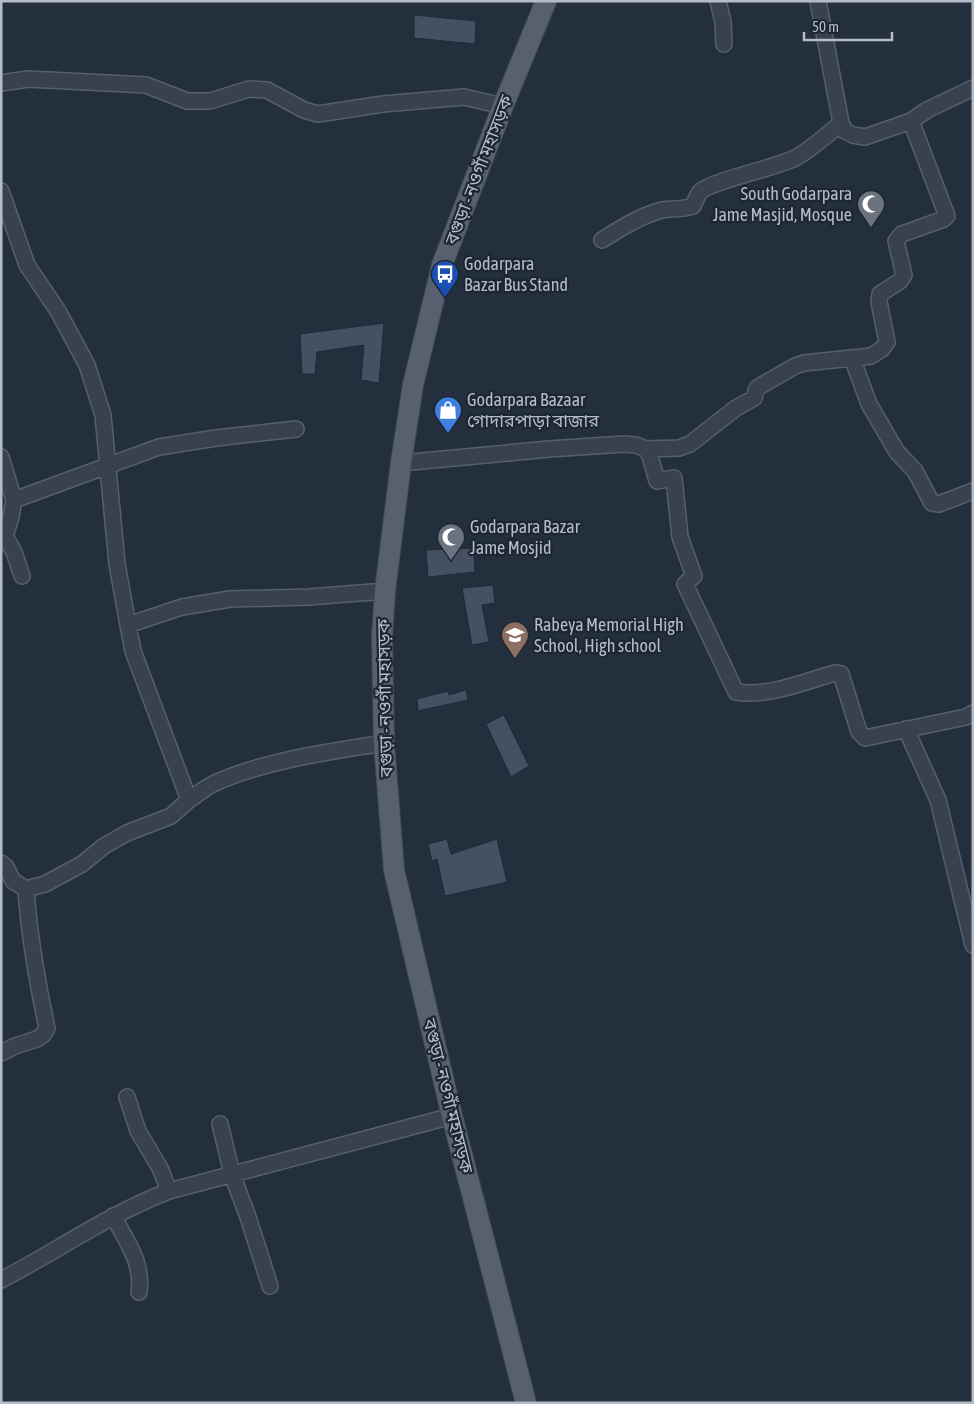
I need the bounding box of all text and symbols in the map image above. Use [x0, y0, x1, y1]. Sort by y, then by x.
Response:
scale bar [804, 10, 892, 42]
text: 50 m [812, 18, 839, 35]
street label: বগুড়া - নওগাঁ মহাসড়ক [440, 92, 517, 248]
place label: South Godarpara Jame Masjid, Mosque [713, 183, 852, 225]
mosque icon: South Godarpara Jame Masjid, Mosque [856, 189, 886, 228]
place label: Godarpara Bazar Bus Stand [464, 253, 568, 295]
bus stop icon: Godarpara Bazar Bus Stand [430, 259, 460, 298]
place label: Godarpara Bazaar গোদারপাড়া বাজার [467, 389, 599, 431]
shop icon: Godarpara Bazaar গোদারপাড়া বাজার [433, 395, 463, 434]
place label: Godarpara Bazar Jame Mosjid [470, 516, 581, 558]
mosque icon: Godarpara Bazar Jame Mosjid [436, 522, 466, 561]
place label: Rabeya Memorial High School, High school [534, 614, 684, 656]
street label: বগুড়া - নওগাঁ মহাসড়ক [373, 618, 396, 778]
school or university icon: Rabeya Memorial High School, High school [500, 620, 530, 659]
street label: বগুড়া - নওগাঁ মহাসড়ক [419, 1016, 478, 1176]

